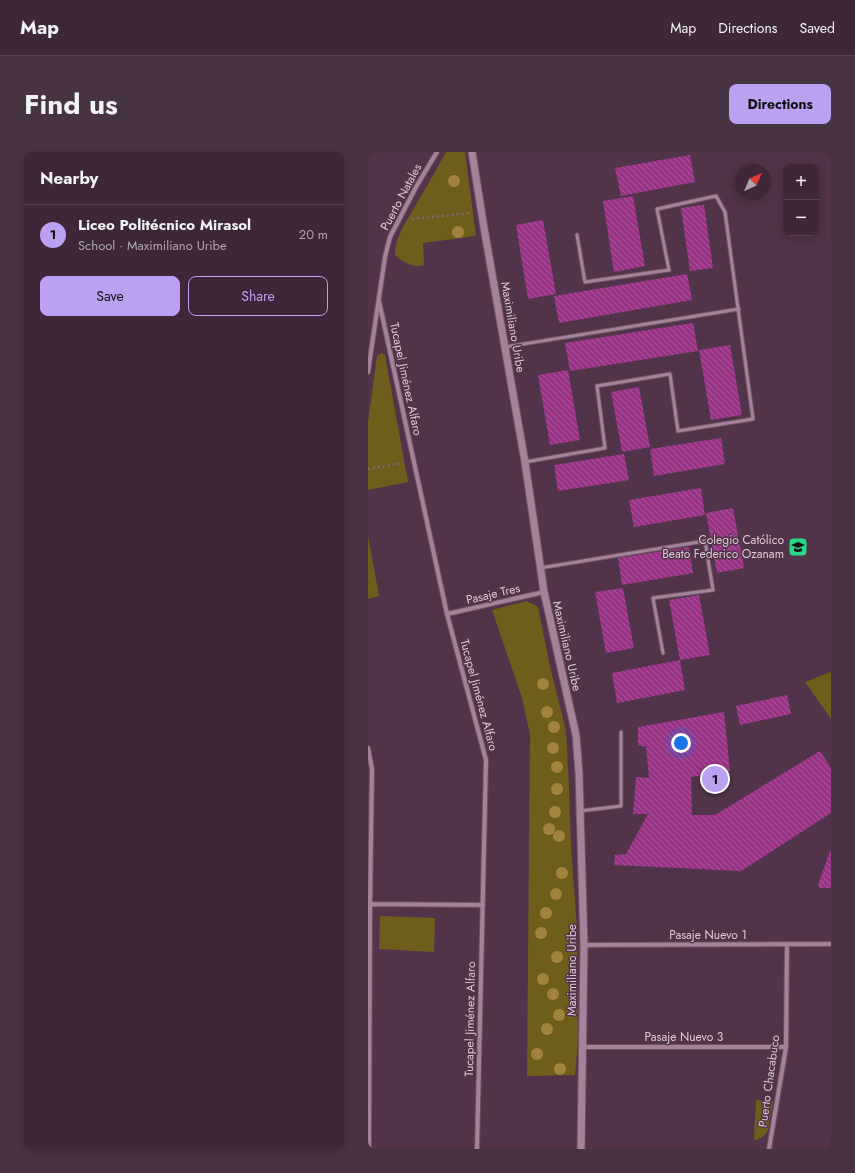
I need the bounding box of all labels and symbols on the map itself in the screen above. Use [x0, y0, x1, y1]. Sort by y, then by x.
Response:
street label: Puerto Natales [376, 160, 426, 234]
north arrow [735, 164, 771, 200]
street label: Maximiliano Uribe [496, 280, 530, 374]
street label: Tucapel Jiménez Alfaro [385, 321, 427, 438]
place label: Colegio Católico Beato Federico Ozanam [662, 531, 784, 563]
school or university icon: Colegio Católico Beato Federico Ozanam [787, 536, 809, 558]
street label: Pasaje Tres [464, 579, 522, 609]
street label: Maximiliano Uribe [548, 599, 586, 693]
street label: Tucapel Jiménez Alfaro [455, 637, 503, 753]
your location [671, 733, 691, 753]
pin: 1 [702, 764, 728, 794]
street label: Maximiliano Uribe [563, 924, 581, 1016]
street label: Pasaje Nuevo 1 [669, 926, 747, 944]
street label: Tucapel Jiménez Alfaro [460, 961, 480, 1077]
street label: Pasaje Nuevo 3 [645, 1028, 724, 1046]
street label: Puerto Chacabuco [754, 1033, 784, 1128]

